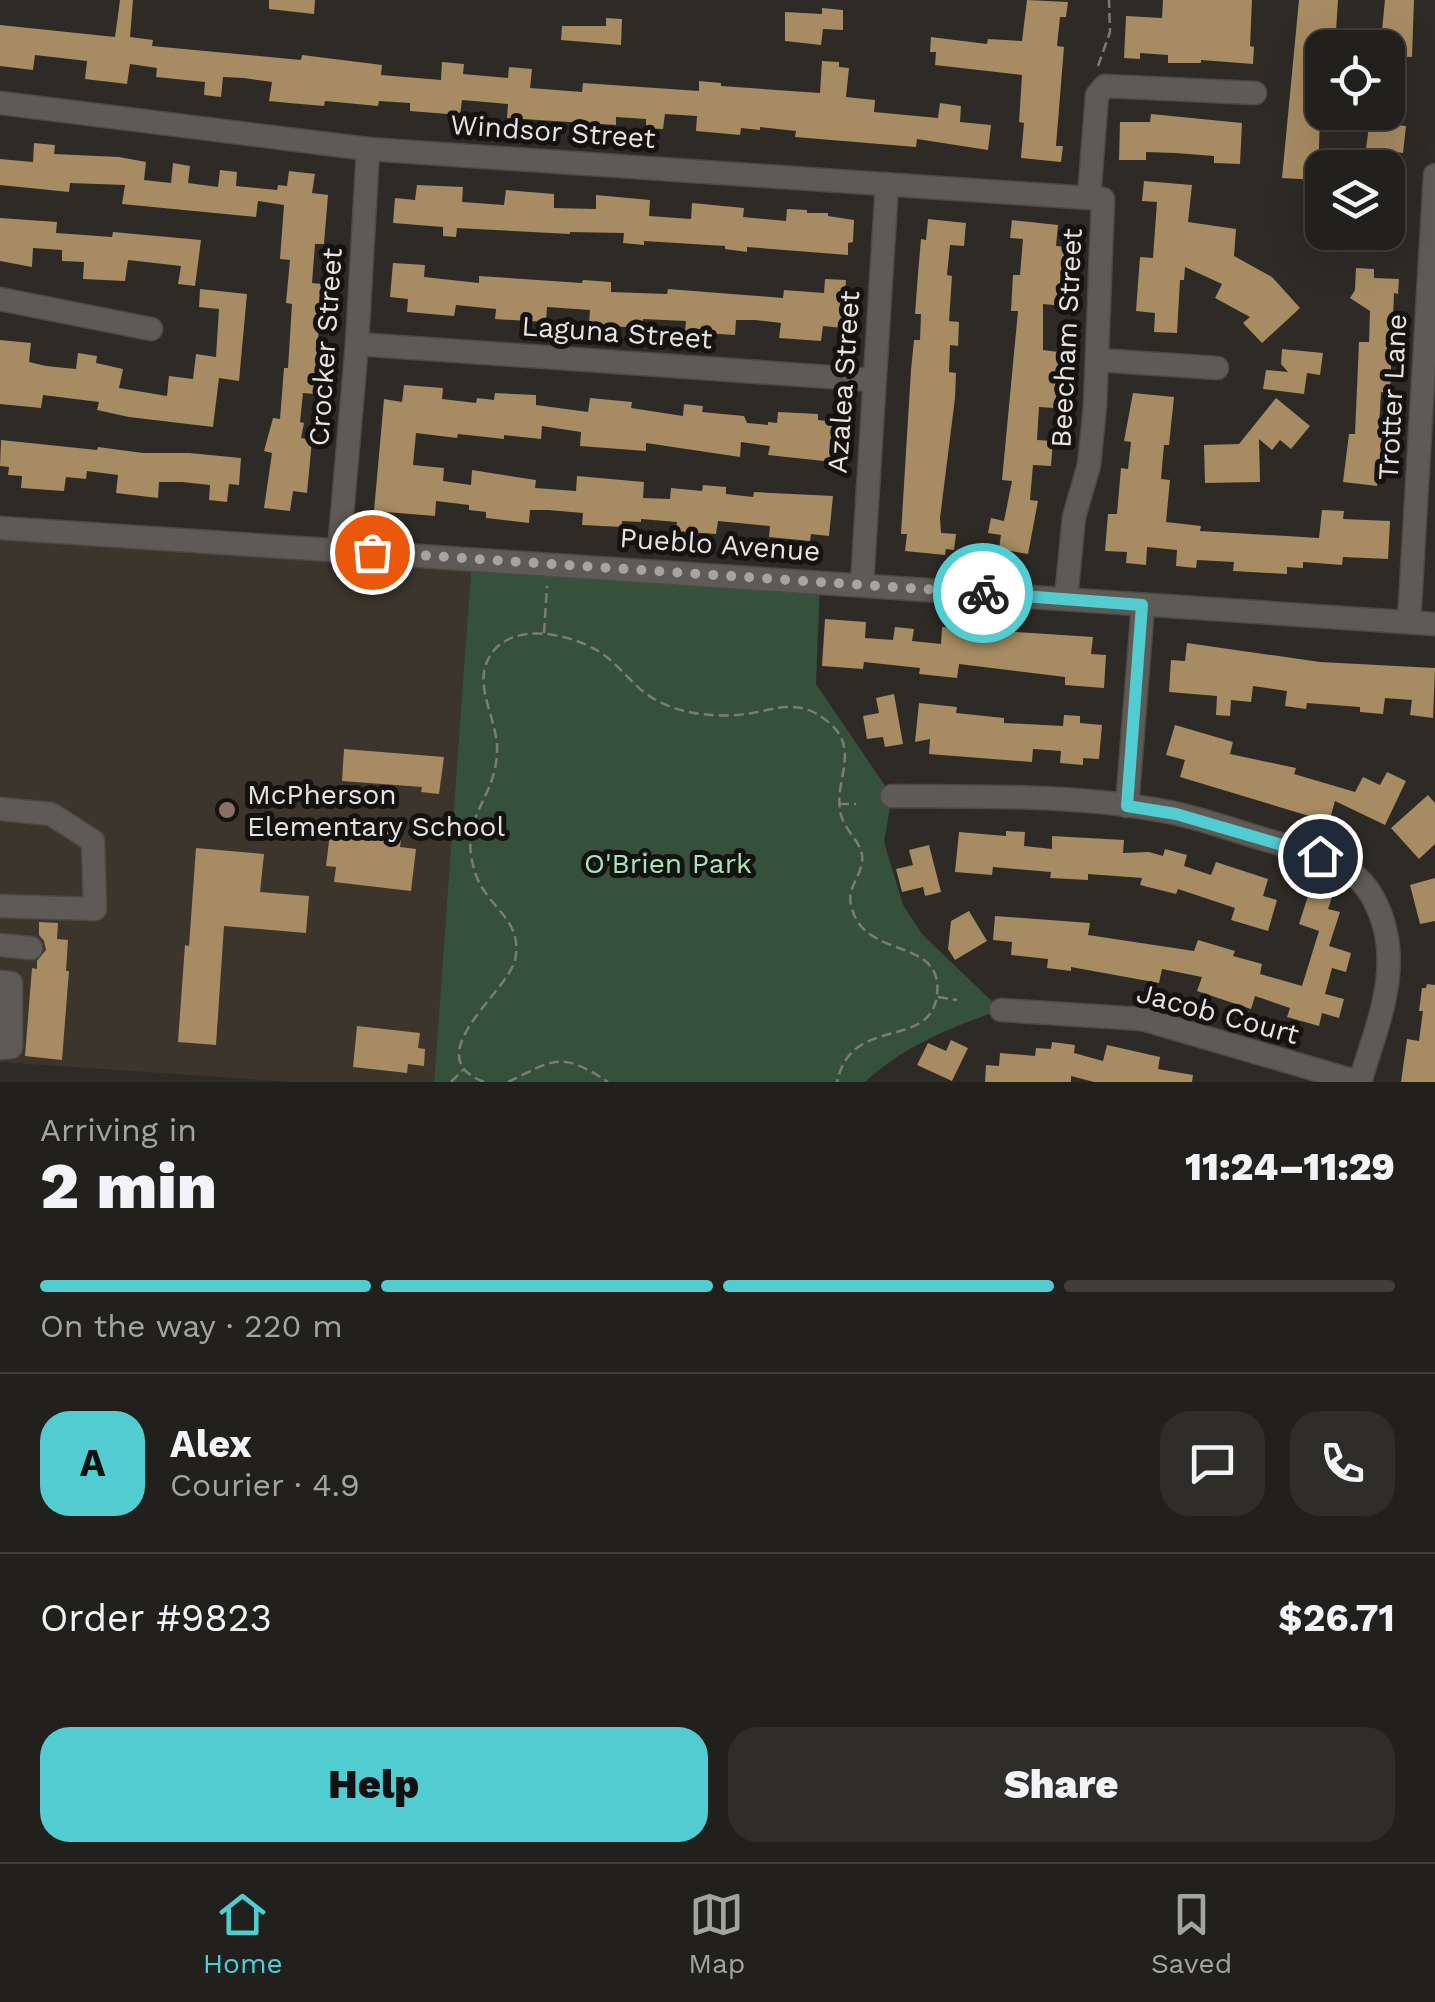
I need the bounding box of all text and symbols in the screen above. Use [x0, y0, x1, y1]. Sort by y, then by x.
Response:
map controls [1305, 30, 1405, 250]
button: locate [1305, 30, 1405, 130]
street label: Windsor Street [449, 108, 657, 155]
button: layers [1305, 150, 1405, 250]
street label: Beecham Street [1044, 227, 1089, 449]
street label: Crocker Street [302, 246, 349, 447]
street label: Azalea Street [821, 289, 866, 474]
street label: Laguna Street [520, 309, 714, 356]
street label: Trotter Lane [1372, 313, 1413, 481]
pin [330, 510, 415, 595]
street label: Pueblo Avenue [619, 521, 821, 568]
icon: bag [345, 525, 400, 580]
courier [933, 543, 1033, 643]
icon: bike [956, 566, 1011, 621]
place label: McPherson Elementary School [247, 778, 505, 843]
marker: McPherson Elementary School [216, 799, 238, 821]
pin [1278, 814, 1363, 899]
icon: home [1293, 829, 1348, 884]
park label: O'Brien Park [584, 847, 752, 880]
street label: Jacob Court [1133, 976, 1303, 1051]
text: Arriving in [40, 1111, 197, 1149]
text: 11:24–11:29 [1185, 1145, 1395, 1189]
text: 2 min [40, 1148, 217, 1224]
text: On the way · 220 m [40, 1307, 343, 1345]
button: chat [1160, 1411, 1265, 1516]
button: phone [1290, 1411, 1395, 1516]
text: Alex [170, 1422, 252, 1466]
text: A [80, 1441, 105, 1485]
text: Courier · 4.9 [170, 1466, 360, 1504]
text: Order #9823 [40, 1596, 272, 1640]
text: $26.71 [1278, 1596, 1395, 1640]
button: Help [40, 1727, 708, 1842]
button: Share [728, 1727, 1395, 1842]
tab: Home [203, 1887, 283, 1980]
tab: Map [688, 1887, 745, 1980]
tab: Saved [1151, 1887, 1232, 1980]

